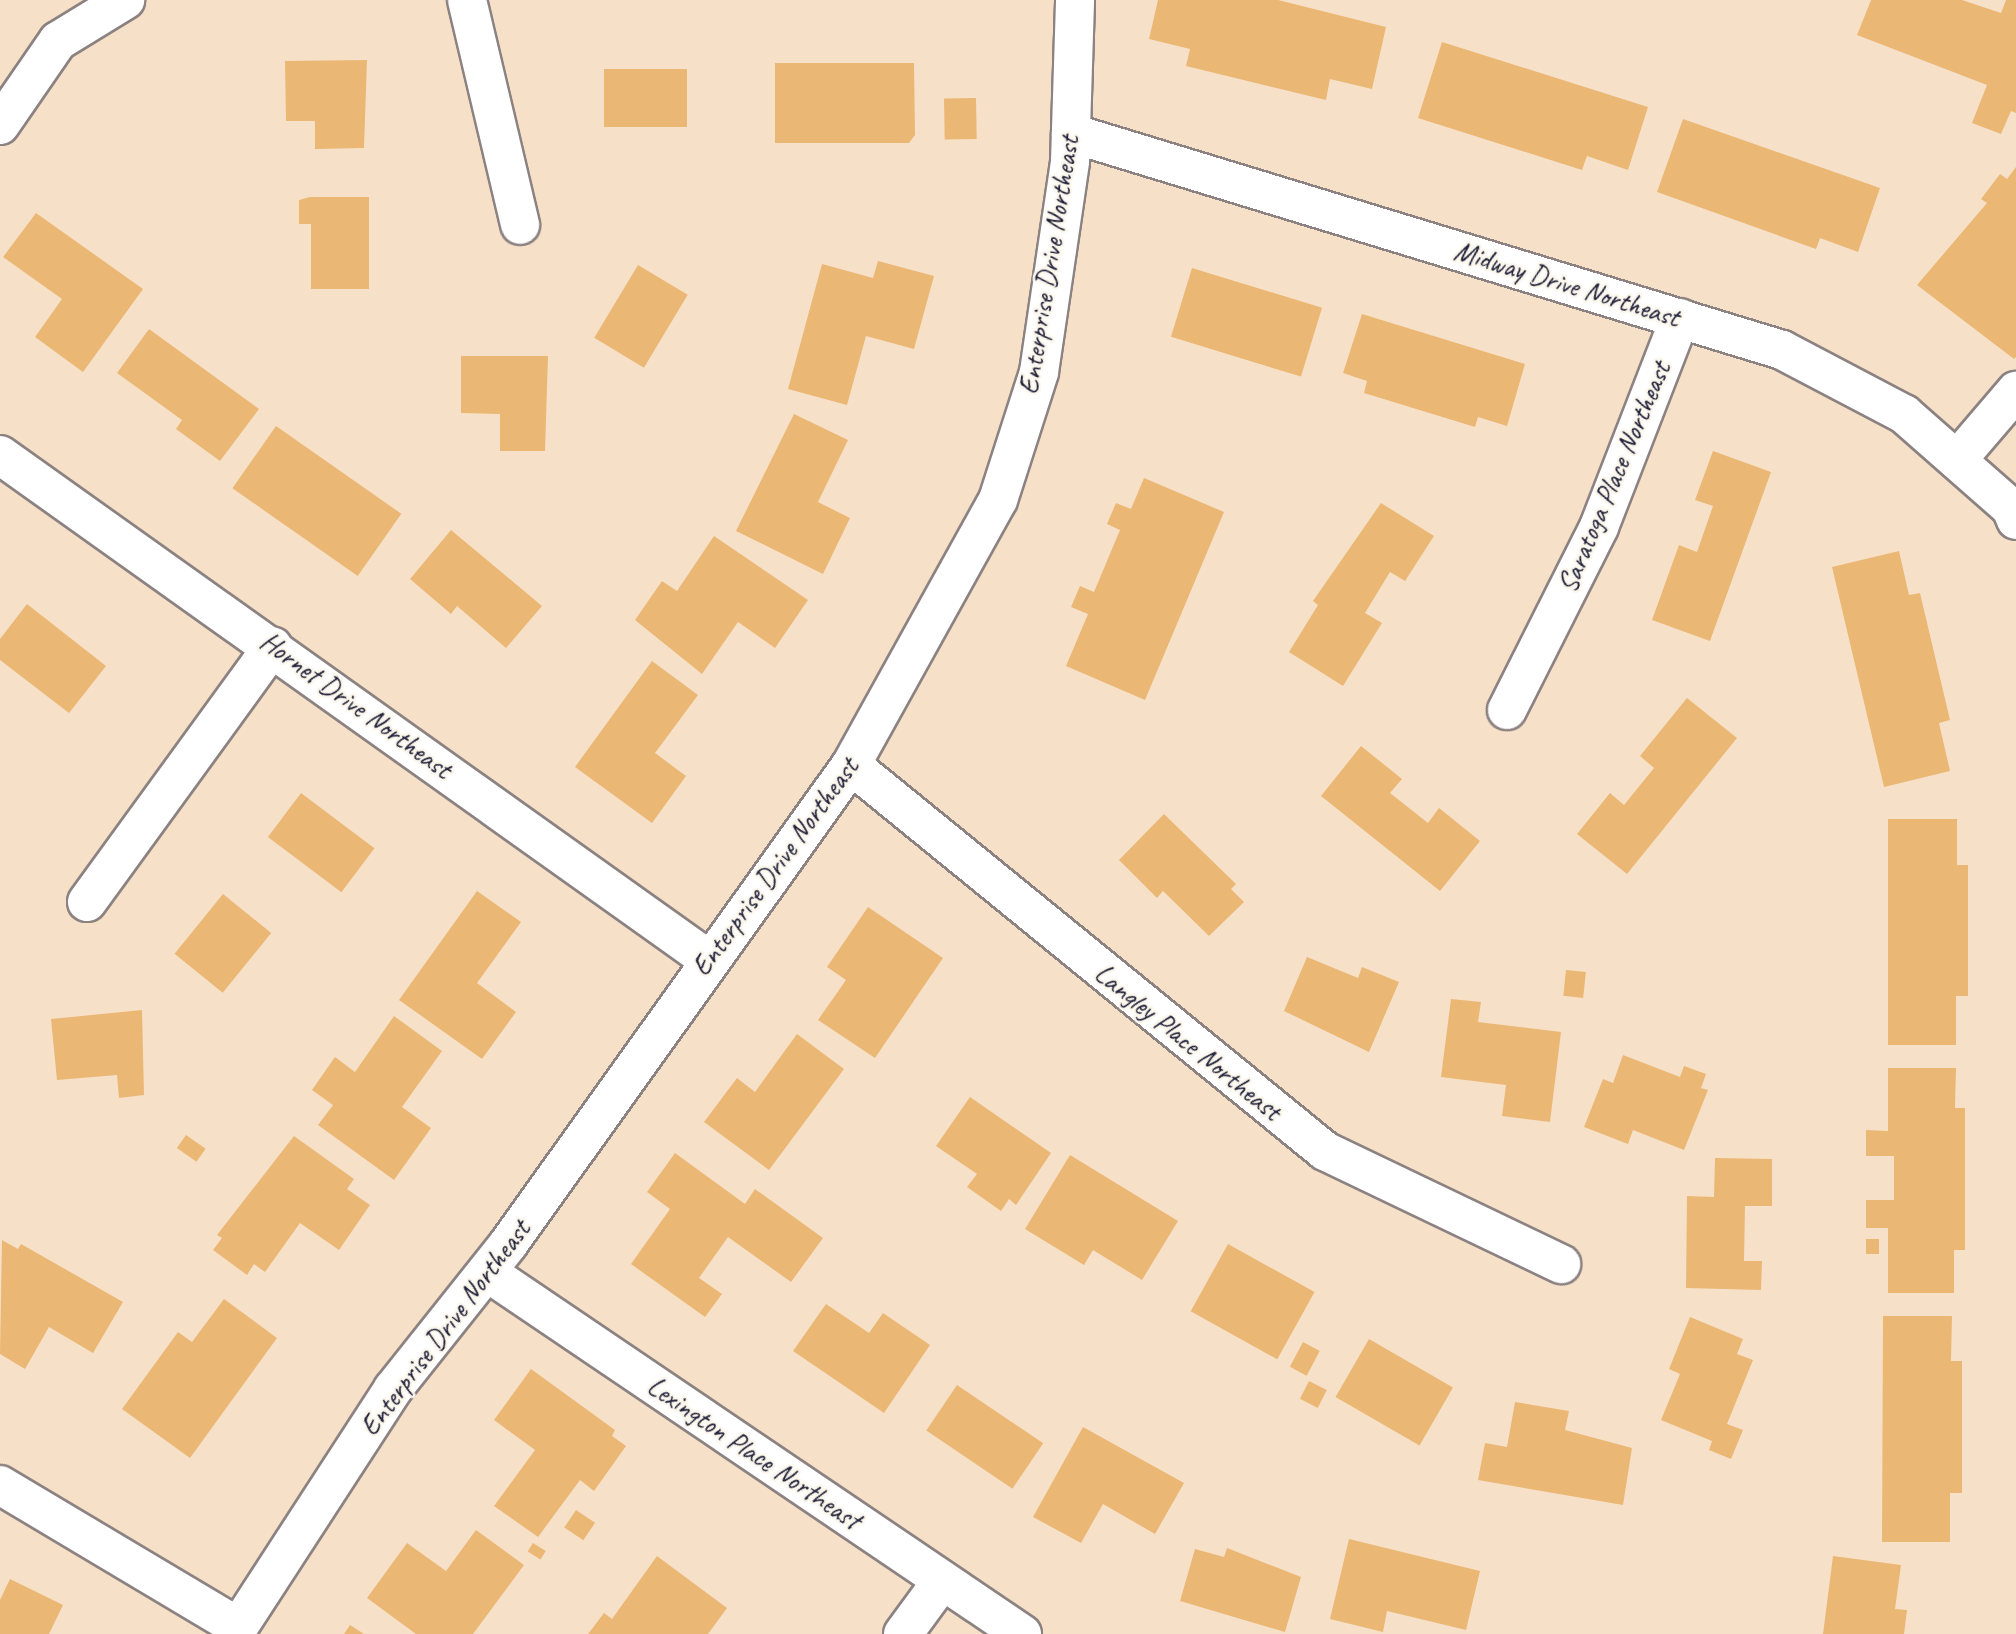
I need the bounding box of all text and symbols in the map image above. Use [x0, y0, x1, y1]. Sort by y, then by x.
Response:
street label: Enterprise Drive Northeast [1012, 133, 1086, 397]
street label: Midway Drive Northeast [1450, 234, 1684, 334]
street label: Saratoga Place Northeast [1550, 356, 1678, 598]
street label: Hornet Drive Northeast [254, 624, 458, 786]
street label: Enterprise Drive Northeast [684, 751, 866, 983]
street label: Langley Place Northeast [1088, 956, 1288, 1128]
street label: Enterprise Drive Northeast [353, 1213, 537, 1443]
street label: Lexington Place Northeast [641, 1369, 867, 1537]

